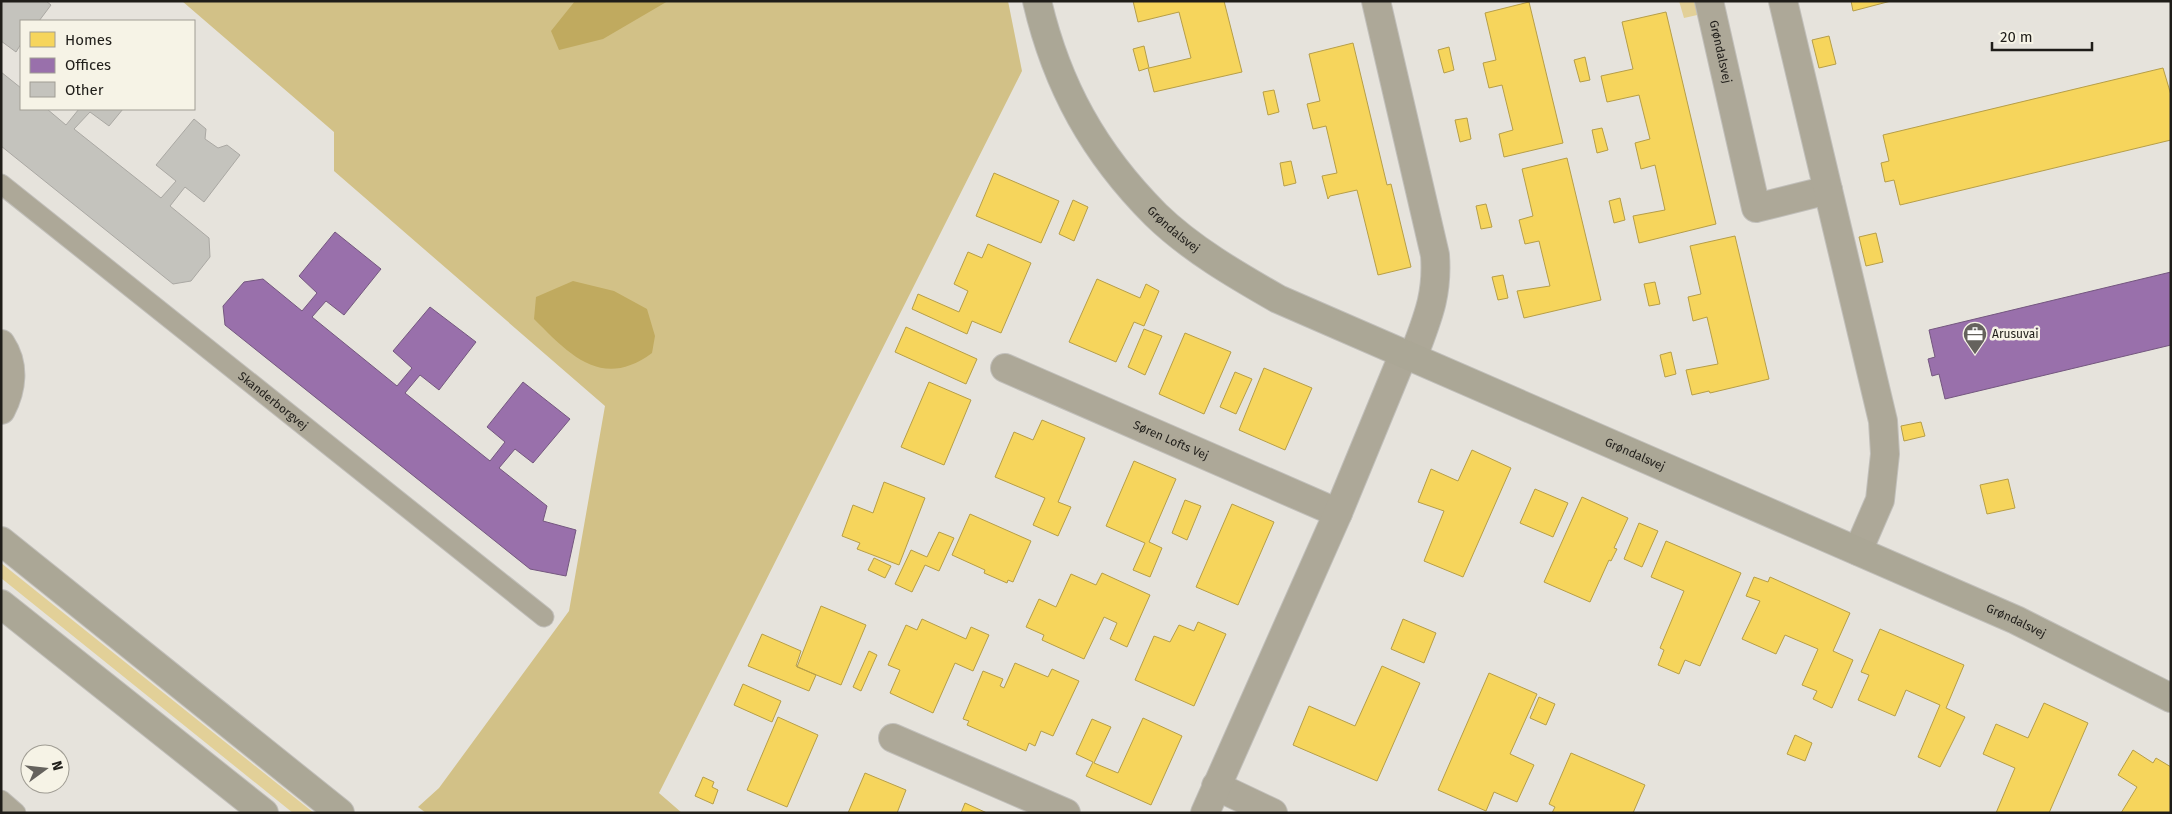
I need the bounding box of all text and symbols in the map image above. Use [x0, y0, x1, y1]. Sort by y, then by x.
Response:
street label: Grøndalsvej [1707, 19, 1734, 85]
legend [20, 20, 195, 110]
scale bar [1992, 20, 2092, 52]
text: 20 m [2000, 28, 2033, 46]
text: Homes [65, 31, 112, 49]
text: Offices [65, 56, 111, 74]
text: Other [65, 81, 104, 99]
street label: Grøndalsvej [1144, 203, 1202, 255]
office icon: Arusuvai [1962, 321, 1988, 355]
place label: Arusuvai [1992, 327, 2039, 341]
street label: Skanderborgvej [235, 369, 311, 433]
street label: Søren Lofts Vej [1131, 418, 1211, 463]
street label: Grøndalsvej [1603, 435, 1667, 473]
street label: Grøndalsvej [1984, 601, 2048, 641]
north arrow [20, 744, 70, 794]
text: N [48, 759, 66, 772]

